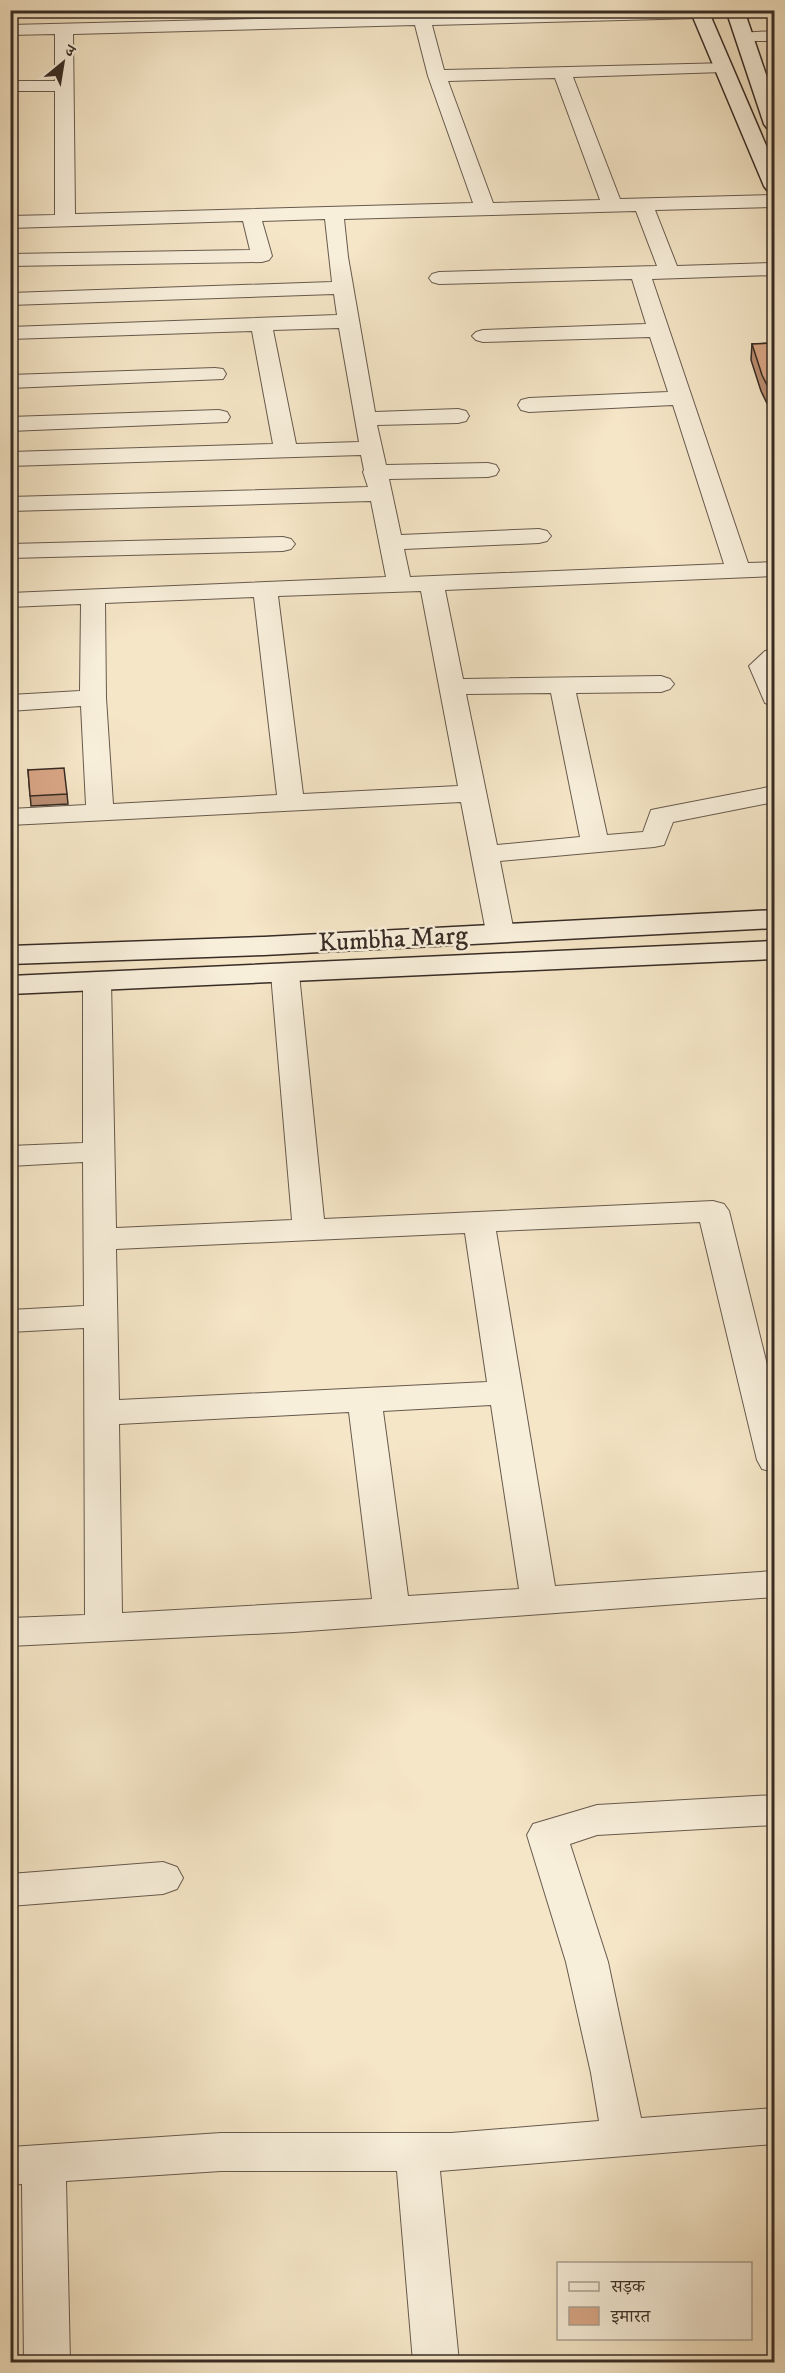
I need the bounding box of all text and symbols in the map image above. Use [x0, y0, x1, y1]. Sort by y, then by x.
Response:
north arrow [33, 33, 93, 93]
text: उ [61, 40, 80, 62]
street label: Kumbha Marg [318, 919, 469, 960]
legend [557, 2262, 752, 2340]
text: सड़क [610, 2276, 646, 2298]
text: इमारत [610, 2306, 651, 2328]

